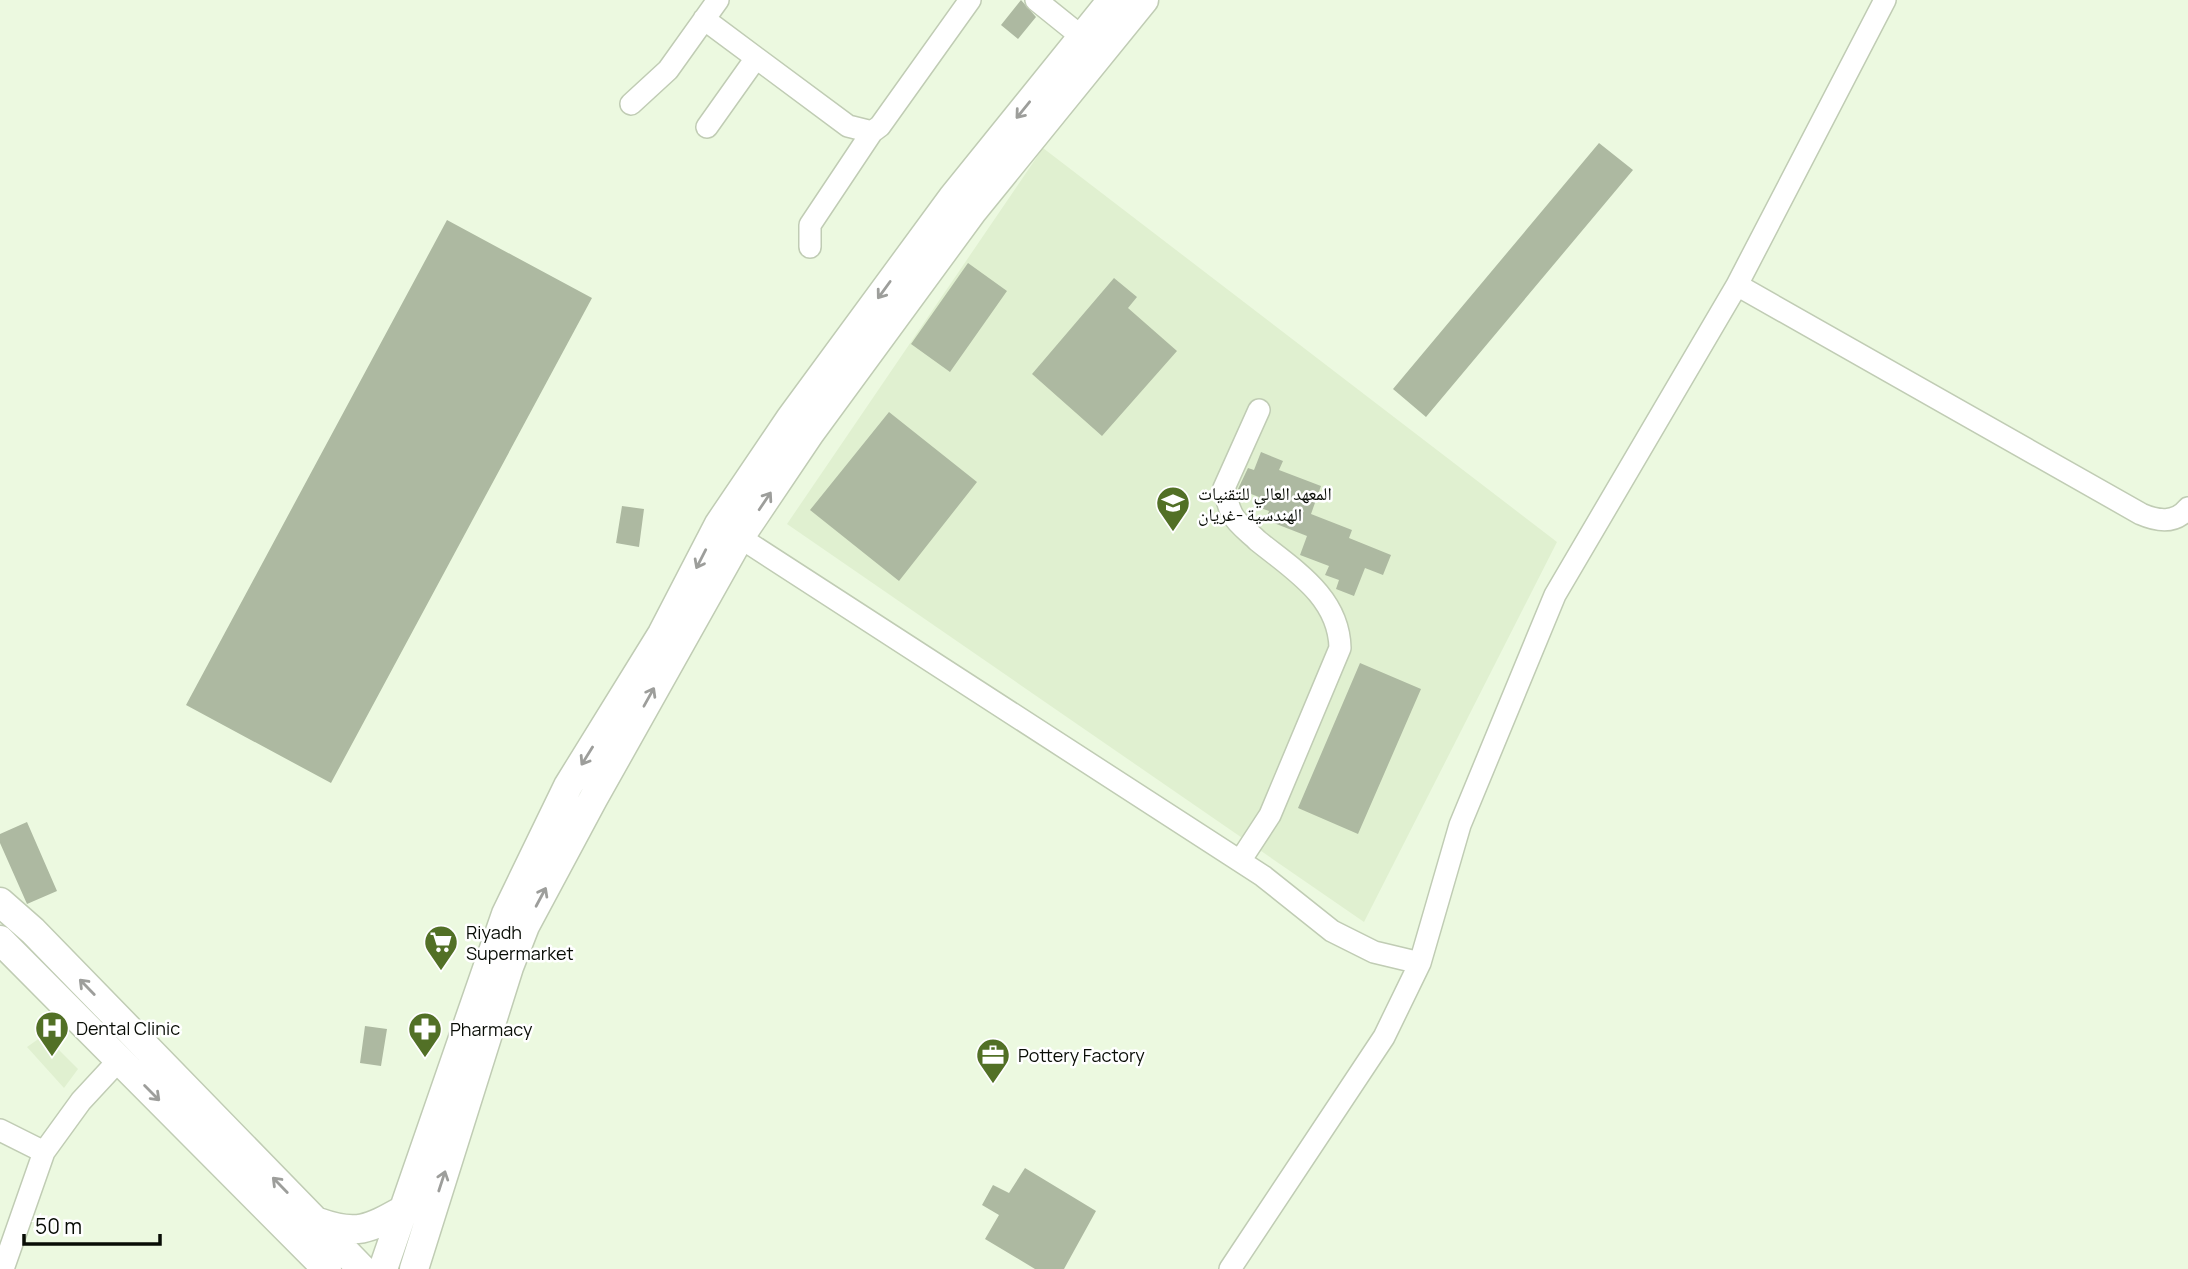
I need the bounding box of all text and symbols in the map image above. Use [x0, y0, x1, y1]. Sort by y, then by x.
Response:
one-way arrow [1015, 101, 1031, 119]
one-way arrow [877, 280, 891, 299]
place label: المعهد العالي للتقنيات الهندسية -غريان [1198, 481, 1332, 526]
school or university icon: المعهد العالي للتقنيات الهندسية -غريان [1154, 484, 1192, 533]
one-way arrow [758, 492, 772, 511]
one-way arrow [694, 548, 707, 569]
one-way arrow [643, 687, 656, 708]
one-way arrow [580, 745, 594, 765]
one-way arrow [534, 887, 548, 908]
place label: Riyadh Supermarket [466, 920, 574, 965]
supermarket icon: Riyadh Supermarket [422, 923, 460, 972]
one-way arrow [79, 979, 96, 996]
hospital icon: Dental Clinic [33, 1009, 71, 1058]
pharmacy icon: Pharmacy [406, 1010, 444, 1059]
place label: Dental Clinic [76, 1016, 180, 1040]
place label: Pharmacy [450, 1017, 533, 1041]
office icon: Pottery Factory [974, 1036, 1012, 1085]
place label: Pottery Factory [1018, 1043, 1145, 1067]
one-way arrow [143, 1084, 160, 1101]
one-way arrow [436, 1170, 449, 1192]
one-way arrow [272, 1177, 289, 1194]
scale bar [24, 1202, 161, 1246]
text: 50 m [35, 1212, 82, 1240]

